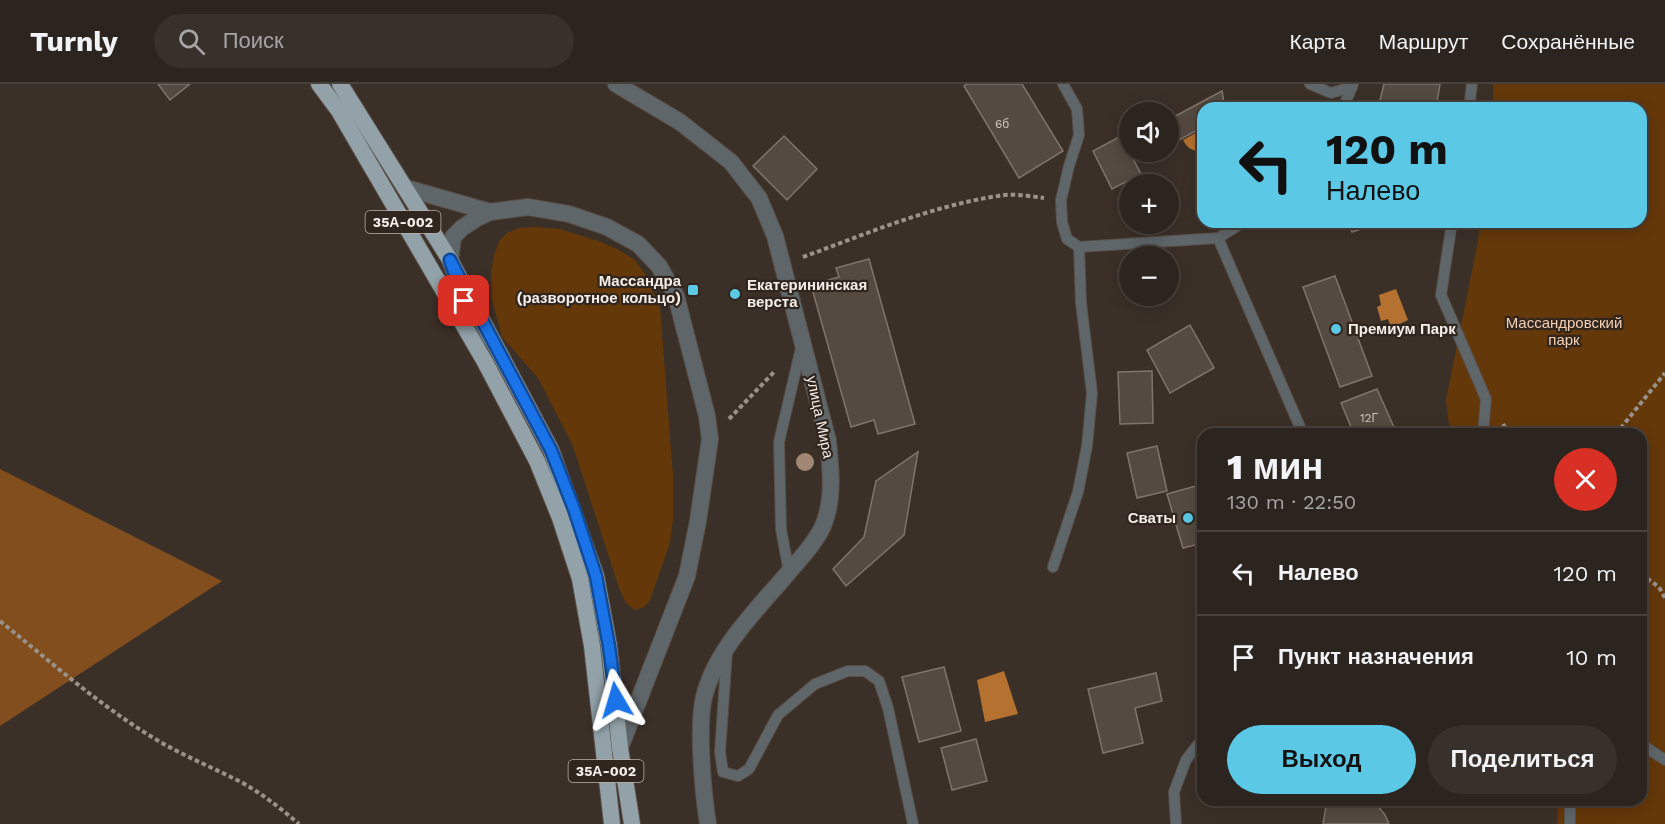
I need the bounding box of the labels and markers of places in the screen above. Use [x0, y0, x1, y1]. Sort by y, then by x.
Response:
place label: Массандра (разворотное кольцо) [517, 272, 682, 307]
pin [438, 275, 489, 326]
place label: Екатерининская верста [747, 276, 867, 311]
marker: Массандра (разворотное кольцо) [686, 283, 700, 297]
marker: Екатерининская верста [728, 287, 742, 301]
place label: Премиум Парк [1348, 320, 1456, 338]
marker: Премиум Парк [1329, 322, 1343, 336]
place label: Сваты [1128, 509, 1176, 527]
marker: Сваты [1181, 511, 1195, 525]

